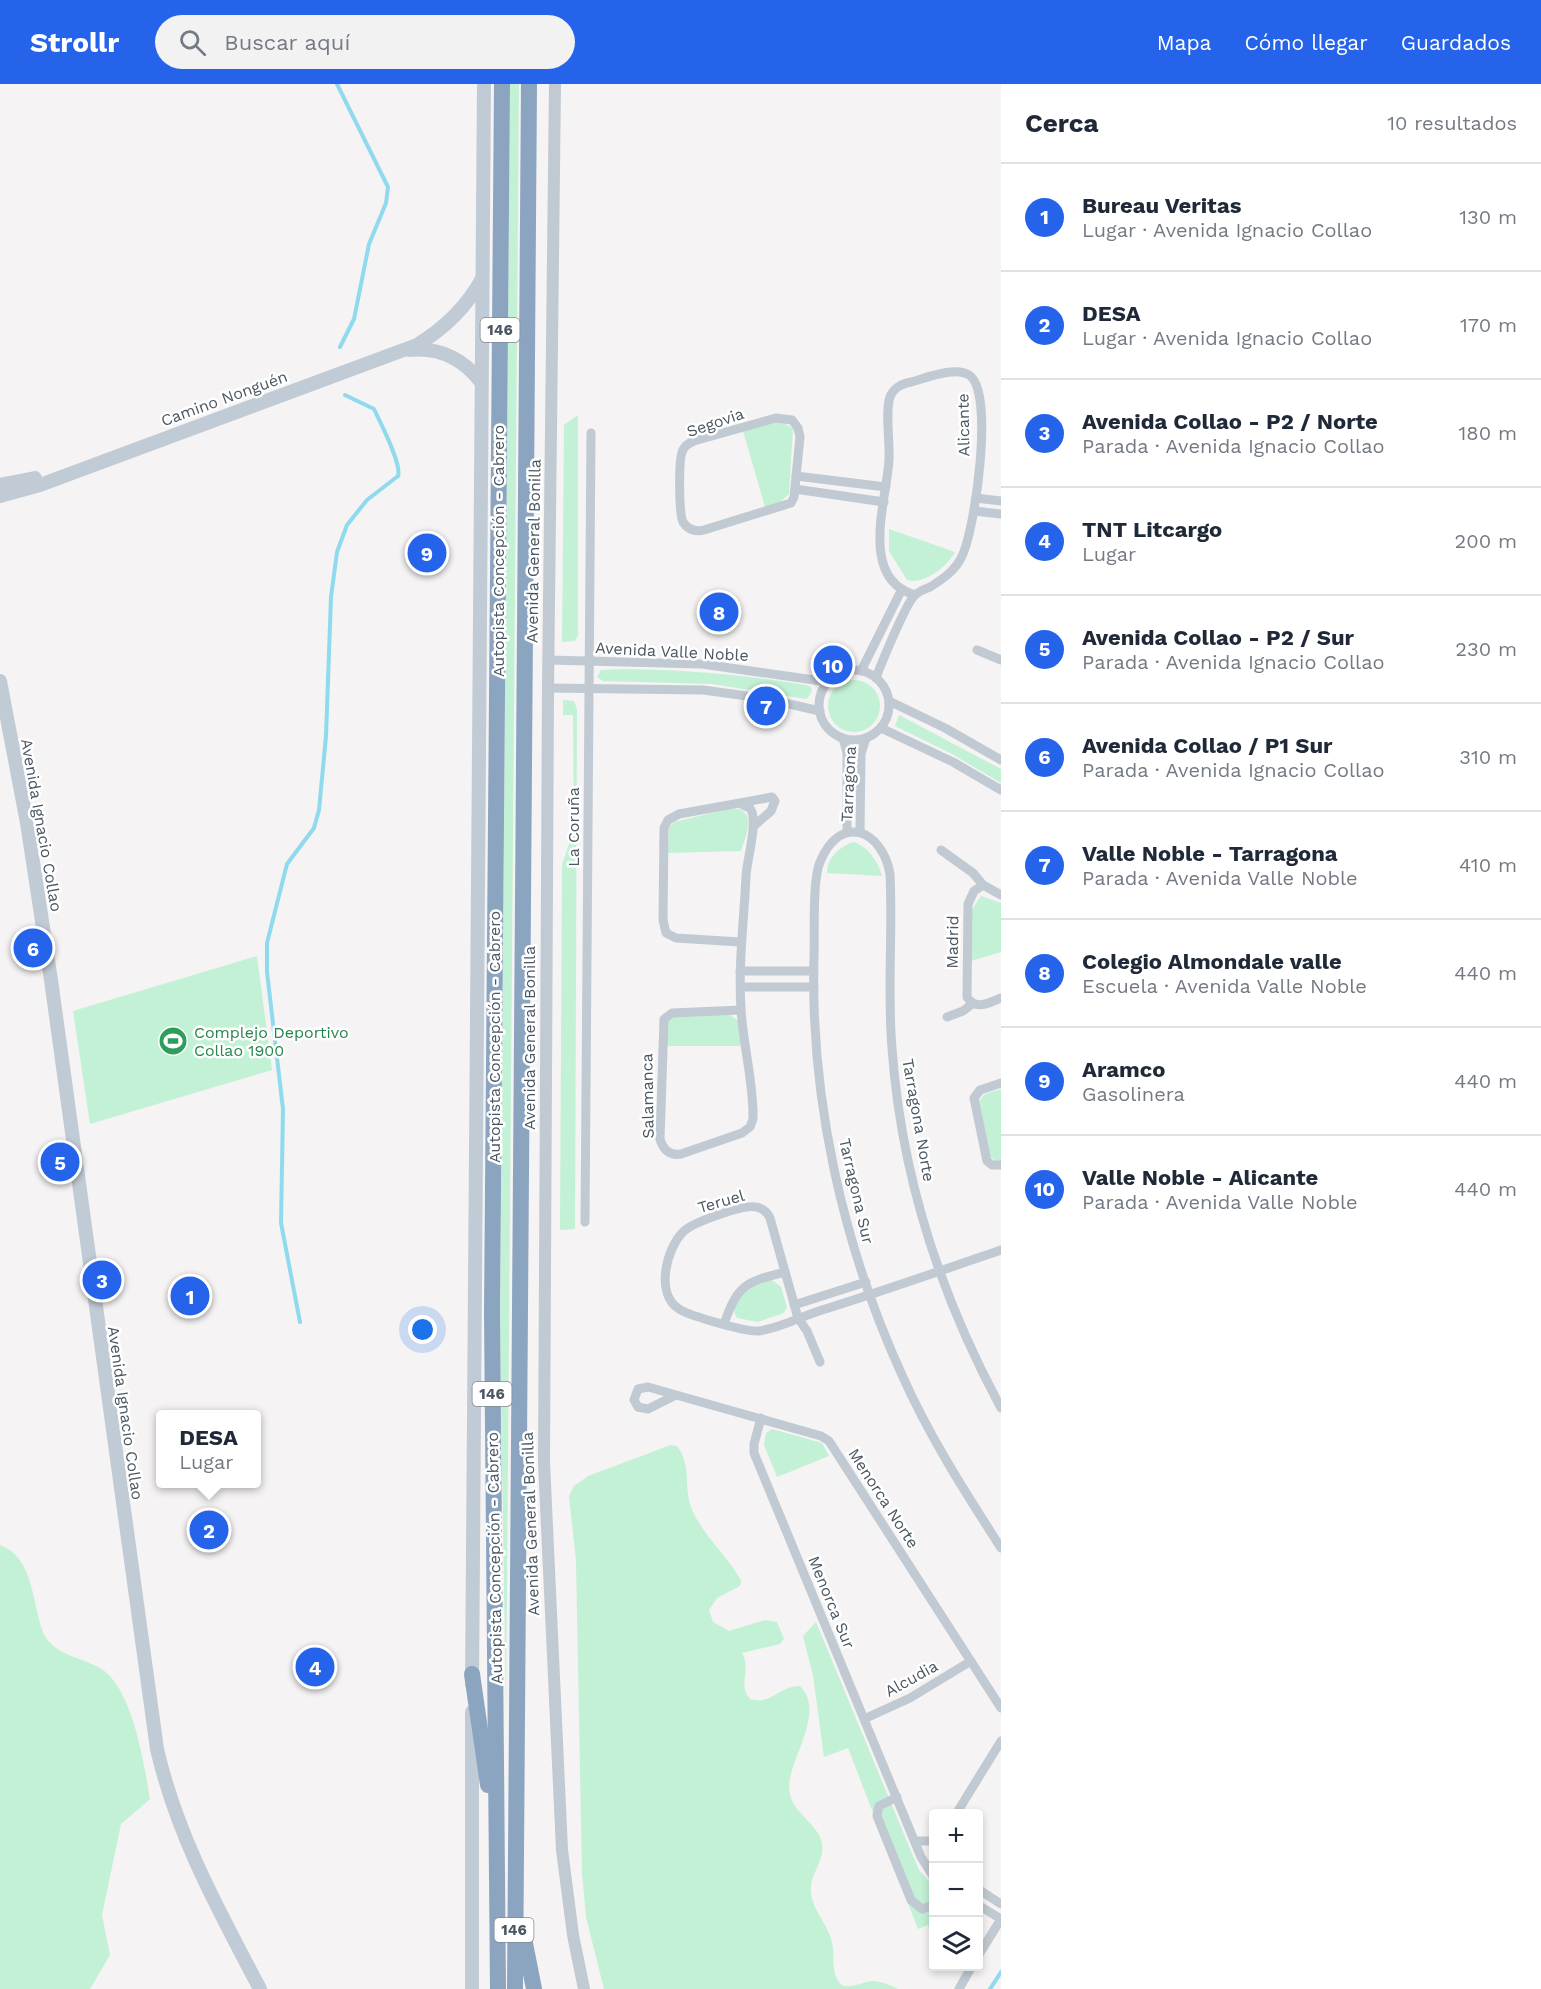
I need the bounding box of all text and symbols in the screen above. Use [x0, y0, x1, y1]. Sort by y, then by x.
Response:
search box [155, 15, 575, 69]
text: Strollr [30, 26, 119, 59]
icon: search [176, 26, 209, 59]
text: Buscar aquí [224, 30, 350, 55]
text: Mapa [1157, 30, 1211, 55]
text: Cómo llegar [1244, 30, 1368, 55]
text: Guardados [1401, 30, 1511, 55]
text: Cerca [1025, 108, 1099, 138]
text: 10 resultados [1387, 111, 1517, 135]
text: Bureau Veritas [1082, 193, 1241, 218]
text: 1 [1040, 205, 1049, 229]
text: 130 m [1459, 205, 1517, 229]
text: Lugar · Avenida Ignacio Collao [1082, 218, 1372, 242]
text: DESA [1082, 301, 1141, 326]
text: 2 [1039, 313, 1050, 337]
text: 170 m [1460, 313, 1517, 337]
road number: 146 [480, 318, 520, 342]
text: Lugar · Avenida Ignacio Collao [1082, 326, 1372, 350]
street label: Camino Nonguén [158, 367, 290, 430]
street label: Alicante [953, 393, 974, 457]
street label: Segovia [684, 404, 746, 441]
text: Avenida Collao - P2 / Norte [1082, 409, 1378, 434]
text: 3 [1039, 421, 1050, 445]
text: 180 m [1459, 421, 1517, 445]
street label: Autopista Concepción - Cabrero [489, 425, 508, 677]
text: Parada · Avenida Ignacio Collao [1082, 434, 1385, 458]
street label: Avenida General Bonilla [522, 459, 545, 643]
text: TNT Litcargo [1082, 517, 1222, 542]
text: 4 [1038, 529, 1051, 553]
text: 200 m [1455, 529, 1517, 553]
pin: 9 [408, 530, 446, 576]
text: Lugar [1082, 542, 1136, 566]
pin: 8 [700, 590, 738, 634]
text: Avenida Collao - P2 / Sur [1082, 625, 1354, 650]
text: 5 [1039, 637, 1050, 661]
text: 230 m [1455, 637, 1517, 661]
street label: Avenida Valle Noble [595, 638, 749, 665]
pin: 10 [814, 642, 852, 688]
text: Parada · Avenida Ignacio Collao [1082, 650, 1385, 674]
pin: 7 [746, 684, 786, 728]
text: Avenida Collao / P1 Sur [1082, 733, 1333, 758]
street label: Avenida Ignacio Collao [17, 737, 66, 913]
text: 6 [1038, 745, 1051, 769]
text: 310 m [1459, 745, 1517, 769]
street label: Tarragona [837, 746, 860, 823]
text: Parada · Avenida Ignacio Collao [1082, 758, 1385, 782]
street label: La Coruña [564, 787, 583, 867]
text: Valle Noble - Tarragona [1082, 841, 1338, 866]
text: 7 [1038, 853, 1051, 877]
text: 410 m [1459, 853, 1517, 877]
text: Parada · Avenida Valle Noble [1082, 866, 1358, 890]
street label: Autopista Concepción - Cabrero [485, 911, 504, 1163]
street label: Madrid [943, 915, 962, 969]
pin: 6 [14, 926, 52, 970]
street label: Avenida General Bonilla [520, 946, 539, 1130]
text: Colegio Almondale valle [1082, 949, 1342, 974]
text: 8 [1038, 961, 1051, 985]
text: 440 m [1454, 961, 1517, 985]
text: Escuela · Avenida Valle Noble [1082, 974, 1367, 998]
place label: Complejo Deportivo Collao 1900 [194, 1023, 349, 1060]
sports icon: Complejo Deportivo Collao 1900 [157, 1025, 189, 1057]
street label: Salamanca [637, 1053, 658, 1139]
street label: Tarragona Norte [898, 1057, 939, 1183]
text: Aramco [1082, 1057, 1165, 1082]
text: 9 [1038, 1069, 1051, 1093]
text: 440 m [1454, 1069, 1517, 1093]
text: Gasolinera [1082, 1082, 1185, 1106]
street label: Tarragona Sur [835, 1136, 878, 1246]
pin: 5 [40, 1140, 80, 1184]
text: Valle Noble - Alicante [1082, 1165, 1318, 1190]
text: 10 [1034, 1177, 1055, 1201]
text: 440 m [1454, 1177, 1517, 1201]
street label: Teruel [696, 1186, 747, 1217]
text: Parada · Avenida Valle Noble [1082, 1190, 1358, 1214]
pin: 3 [82, 1258, 122, 1302]
pin: 1 [170, 1274, 210, 1318]
your location [408, 1315, 437, 1344]
street label: Avenida Ignacio Collao [104, 1325, 147, 1501]
road number: 146 [472, 1382, 512, 1406]
popup [156, 1410, 261, 1488]
text: DESA [179, 1425, 238, 1450]
street label: Autopista Concepción - Cabrero [483, 1432, 506, 1684]
street label: Avenida General Bonilla [518, 1432, 543, 1616]
street label: Menorca Norte [844, 1445, 923, 1552]
text: Lugar [179, 1450, 233, 1474]
pin: 2 [190, 1508, 228, 1552]
street label: Menorca Sur [804, 1553, 859, 1652]
pin: 4 [296, 1644, 334, 1690]
street label: Alcudia [881, 1656, 941, 1701]
map controls [929, 1809, 983, 1971]
button: + [929, 1809, 983, 1863]
button: − [929, 1863, 983, 1917]
button: layers [929, 1917, 983, 1971]
road number: 146 [494, 1918, 534, 1942]

